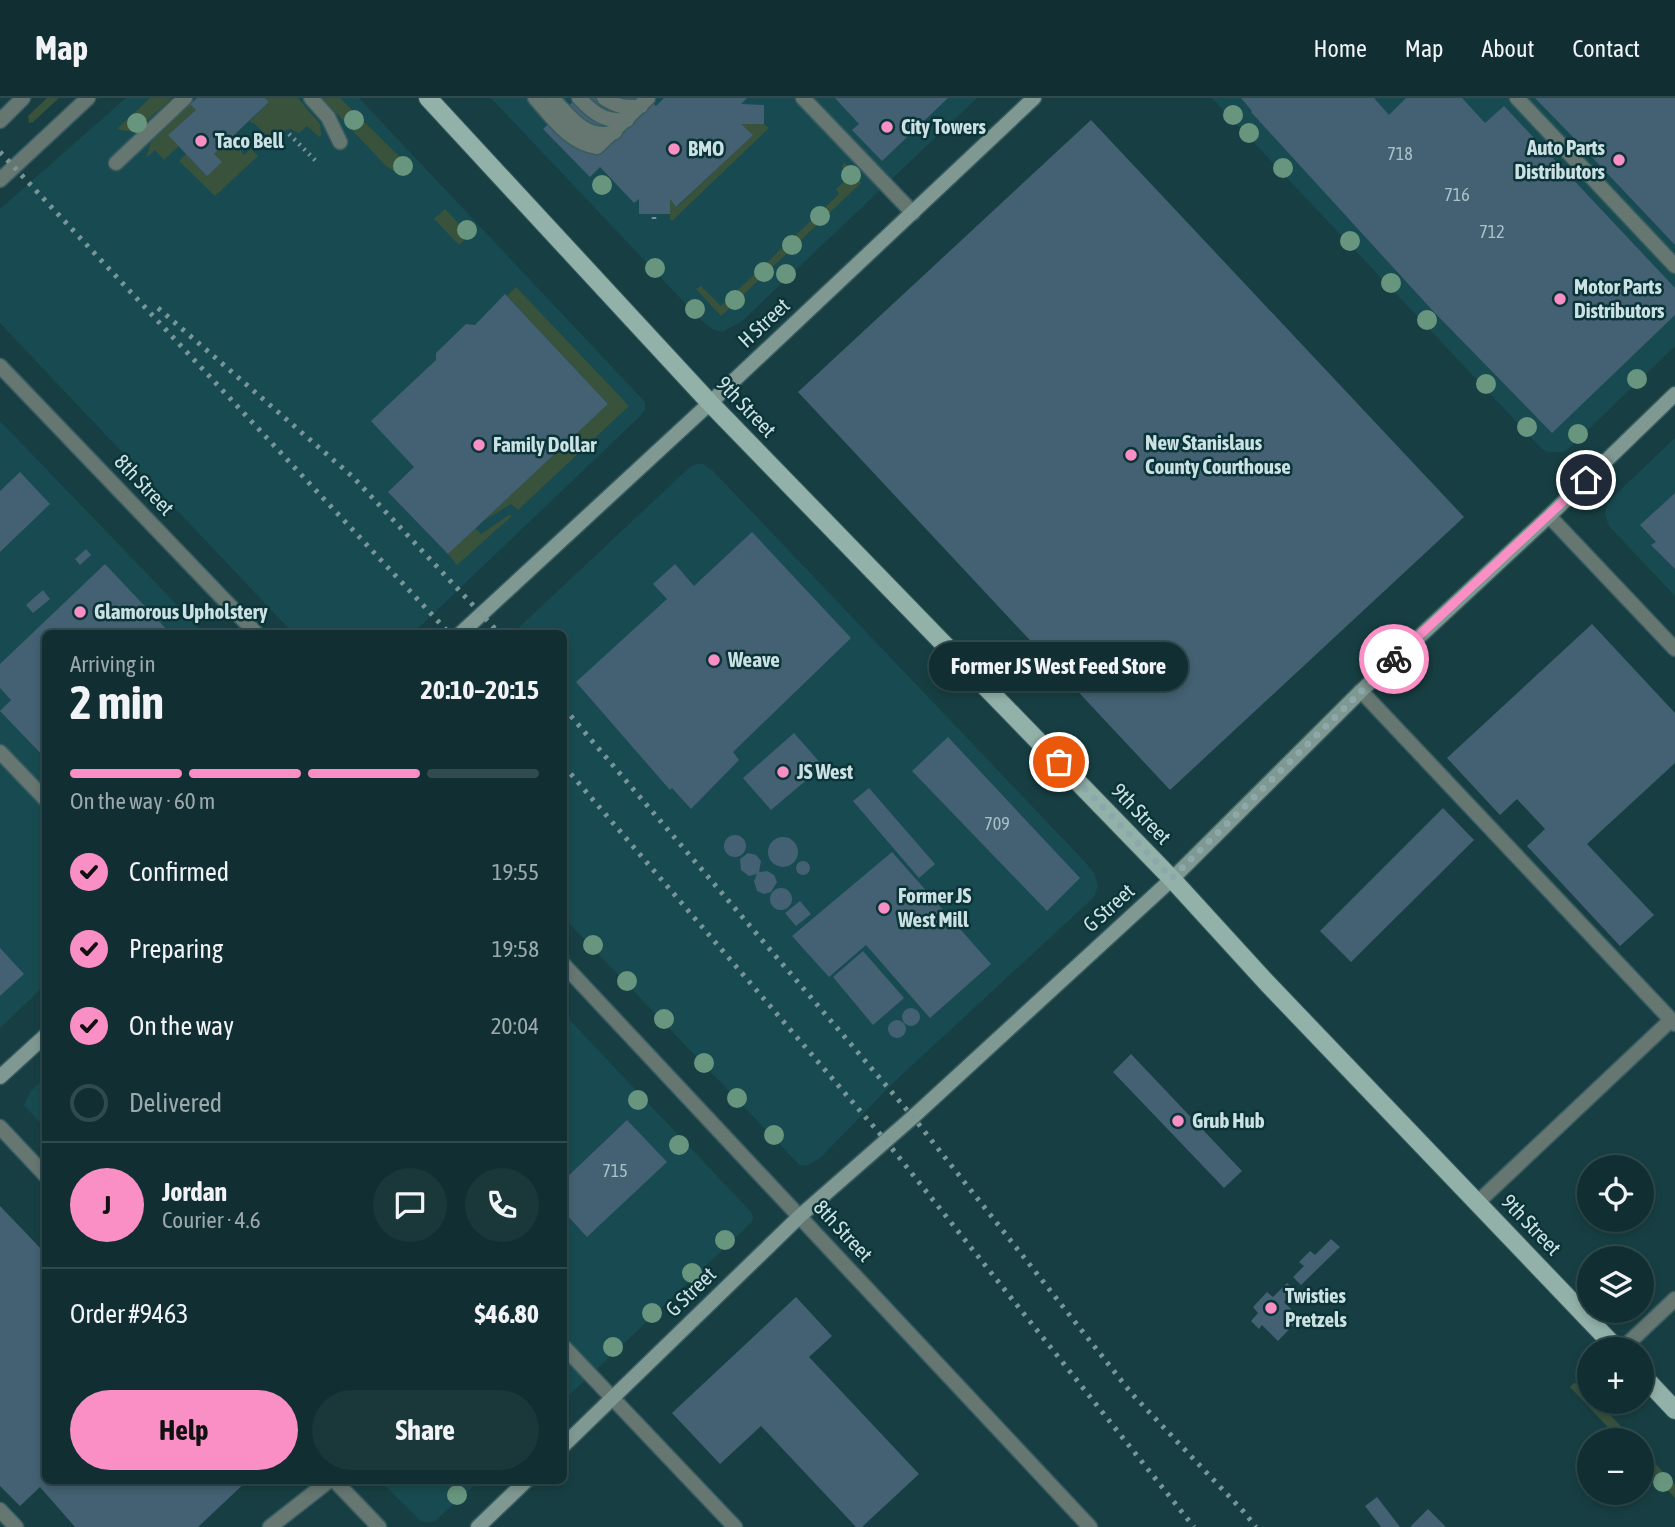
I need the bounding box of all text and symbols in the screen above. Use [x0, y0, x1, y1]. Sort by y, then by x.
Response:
text: Map [35, 29, 88, 67]
text: Home [1313, 35, 1367, 62]
text: Map [1405, 35, 1443, 62]
text: About [1481, 35, 1534, 62]
text: Contact [1572, 35, 1640, 62]
place label: City Towers [901, 114, 987, 138]
marker: City Towers [879, 119, 895, 135]
place label: Taco Bell [215, 128, 284, 152]
marker: Taco Bell [193, 133, 209, 149]
place label: Auto Parts Distributors [1515, 135, 1606, 183]
place label: BMO [688, 136, 724, 160]
marker: BMO [666, 141, 682, 157]
house number: 718 [1387, 143, 1413, 164]
marker: Auto Parts Distributors [1611, 152, 1627, 168]
house number: 716 [1444, 184, 1470, 205]
house number: 712 [1479, 221, 1505, 242]
place label: Motor Parts Distributors [1574, 274, 1665, 322]
marker: Motor Parts Distributors [1552, 291, 1568, 307]
street label: H Street [733, 293, 794, 352]
street label: 9th Street [712, 371, 781, 442]
place label: New Stanislaus County Courthouse [1145, 430, 1291, 478]
place label: Family Dollar [493, 432, 597, 456]
marker: Family Dollar [471, 437, 487, 453]
marker: New Stanislaus County Courthouse [1123, 447, 1139, 463]
street label: 8th Street [110, 449, 179, 520]
pin [1556, 450, 1616, 510]
icon: home [1567, 461, 1605, 499]
place label: Glamorous Upholstery [94, 599, 268, 623]
marker: Glamorous Upholstery [72, 604, 88, 620]
courier [1359, 624, 1429, 694]
icon: bike [1375, 640, 1413, 678]
callout: Former JS West Feed Store [930, 643, 1188, 692]
place label: Weave [727, 647, 780, 671]
text: Arriving in [70, 651, 156, 677]
marker: Weave [706, 652, 722, 668]
text: Former JS West Feed Store [951, 653, 1166, 679]
text: 20:10–20:15 [421, 675, 539, 705]
text: 2 min [70, 676, 164, 729]
pin [1029, 732, 1089, 792]
icon: bag [1040, 743, 1078, 781]
place label: JS West [796, 759, 853, 783]
marker: JS West [775, 764, 791, 780]
street label: 9th Street [1107, 778, 1176, 849]
text: On the way · 60 m [70, 788, 215, 814]
house number: 709 [984, 813, 1010, 834]
icon: check [70, 853, 108, 891]
text: Confirmed [129, 857, 229, 887]
text: 19:55 [492, 859, 539, 885]
street label: G Street [1078, 878, 1139, 936]
place label: Former JS West Mill [897, 883, 972, 931]
marker: Former JS West Mill [876, 900, 892, 916]
icon: check [70, 930, 108, 968]
text: Preparing [129, 934, 223, 964]
text: 19:58 [492, 936, 539, 962]
icon: check [70, 1007, 108, 1045]
text: On the way [129, 1011, 234, 1041]
text: 20:04 [491, 1013, 539, 1039]
text: Delivered [129, 1088, 222, 1118]
place label: Grub Hub [1192, 1108, 1265, 1132]
marker: Grub Hub [1170, 1113, 1186, 1129]
map controls [1577, 1155, 1654, 1505]
button: locate [1577, 1155, 1654, 1232]
house number: 715 [602, 1160, 628, 1181]
button: chat [373, 1168, 447, 1242]
button: phone [465, 1168, 539, 1242]
text: Jordan [162, 1177, 227, 1207]
street label: 9th Street [1497, 1189, 1566, 1260]
text: J [103, 1190, 111, 1220]
street label: 8th Street [809, 1195, 878, 1266]
text: Courier · 4.6 [162, 1207, 261, 1233]
button: layers [1577, 1246, 1654, 1323]
street label: G Street [660, 1262, 720, 1321]
place label: Twisties Pretzels [1285, 1283, 1348, 1331]
text: Order #9463 [70, 1299, 189, 1329]
text: $46.80 [475, 1299, 539, 1329]
marker: Twisties Pretzels [1263, 1300, 1279, 1316]
button: + [1577, 1337, 1654, 1414]
button: Help [70, 1390, 298, 1470]
button: Share [312, 1390, 539, 1470]
button: − [1577, 1428, 1654, 1505]

